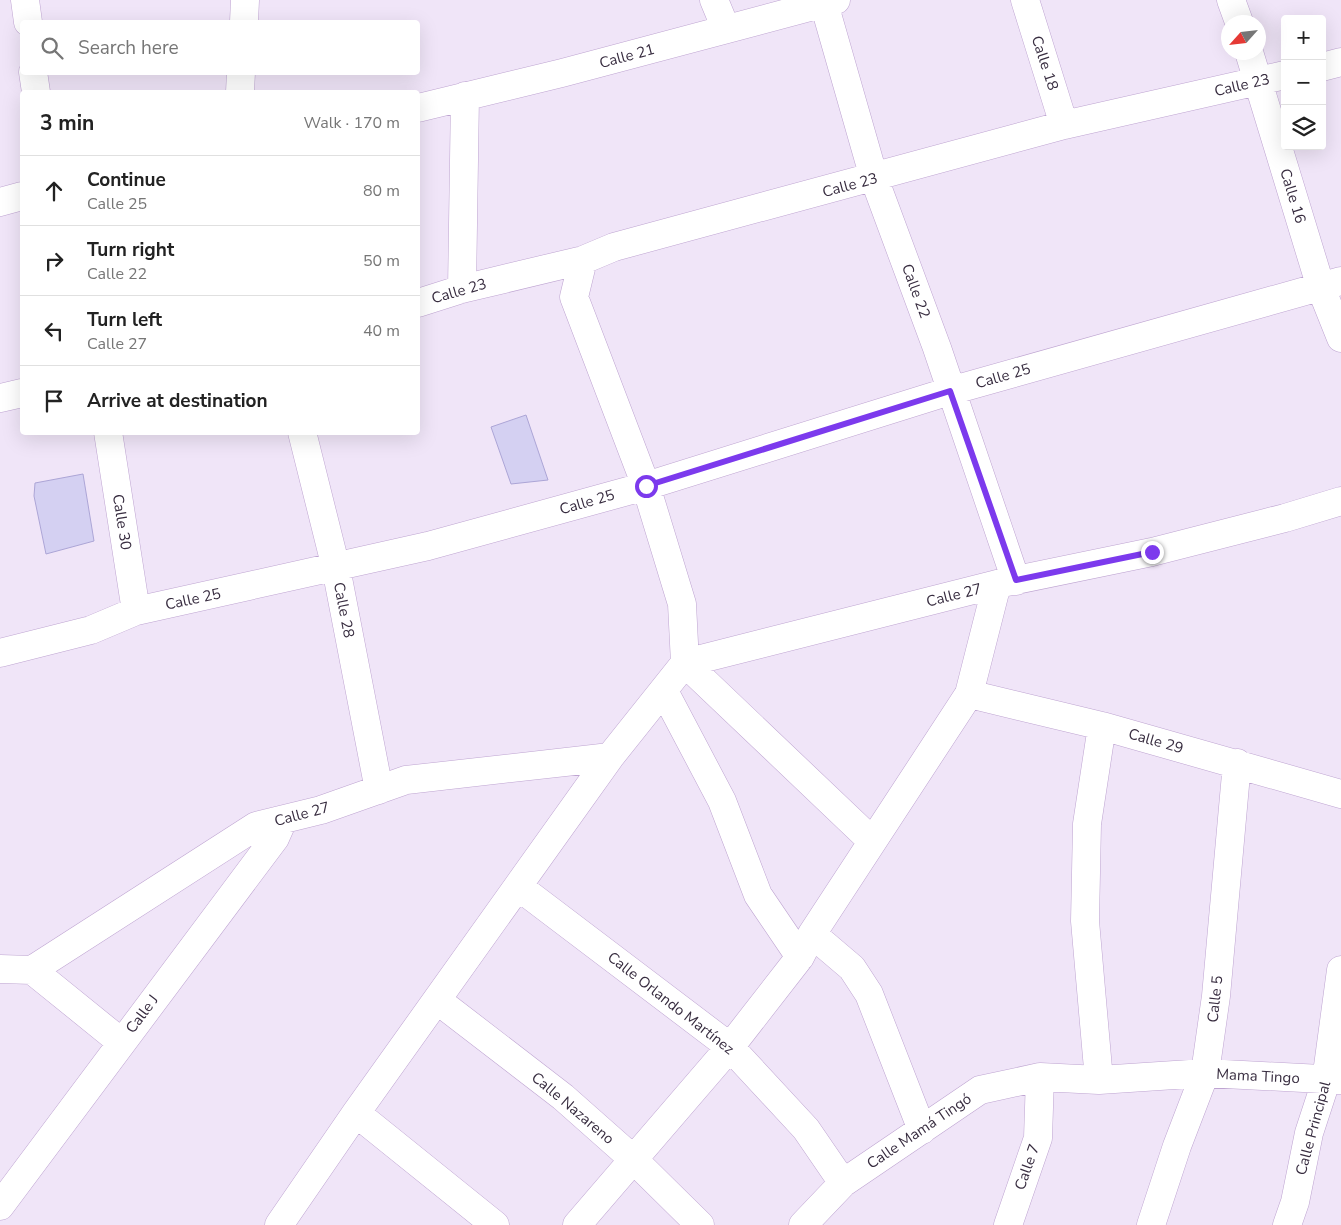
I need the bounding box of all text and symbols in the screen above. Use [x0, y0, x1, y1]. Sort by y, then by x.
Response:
north arrow [1221, 15, 1266, 60]
map controls [1281, 15, 1326, 150]
button: + [1281, 15, 1326, 60]
search box [20, 20, 420, 75]
street label: Calle 18 [1027, 33, 1063, 93]
icon: search [38, 34, 66, 62]
text: Search here [78, 35, 179, 61]
street label: Calle 21 [597, 39, 657, 73]
button: − [1281, 60, 1326, 105]
street label: Calle 23 [1212, 69, 1272, 101]
button: layers [1281, 105, 1326, 150]
text: 3 min [40, 109, 94, 137]
text: Walk · 170 m [304, 112, 400, 134]
street label: Calle 16 [1275, 166, 1311, 226]
text: Continue [87, 167, 166, 193]
street label: Calle 23 [820, 168, 880, 202]
icon: ahead [40, 177, 68, 205]
text: 80 m [363, 180, 400, 202]
text: Calle 25 [87, 193, 147, 215]
text: Turn right [87, 237, 174, 263]
icon: right [40, 247, 68, 275]
text: 50 m [363, 250, 400, 272]
street label: Calle 22 [897, 261, 935, 321]
text: Calle 22 [87, 263, 147, 285]
street label: Calle 23 [429, 274, 489, 308]
text: Turn left [87, 307, 162, 333]
icon: left [40, 317, 68, 345]
text: 40 m [363, 320, 400, 342]
text: Calle 27 [87, 333, 147, 355]
street label: Calle 25 [973, 359, 1033, 393]
icon: arrive [40, 387, 68, 415]
text: Arrive at destination [87, 388, 268, 414]
route start [635, 475, 658, 498]
street label: Calle 25 [557, 485, 617, 519]
street label: Calle 30 [108, 493, 136, 551]
route end [1141, 541, 1164, 564]
street label: Calle 27 [924, 578, 984, 612]
street label: Calle 28 [329, 580, 359, 640]
street label: Calle 25 [163, 583, 223, 615]
street label: Calle 29 [1126, 724, 1186, 758]
street label: Calle 27 [272, 797, 332, 831]
street label: Calle Orlando Martínez [603, 947, 739, 1059]
street label: Calle 5 [1203, 974, 1227, 1024]
street label: Calle J [121, 991, 163, 1037]
street label: Mama Tingo [1216, 1064, 1300, 1088]
street label: Calle Nazareno [527, 1067, 619, 1149]
street label: Calle Principal [1291, 1078, 1335, 1177]
street label: Calle Mamá Tingó [863, 1089, 975, 1173]
street label: Calle 7 [1010, 1141, 1044, 1193]

